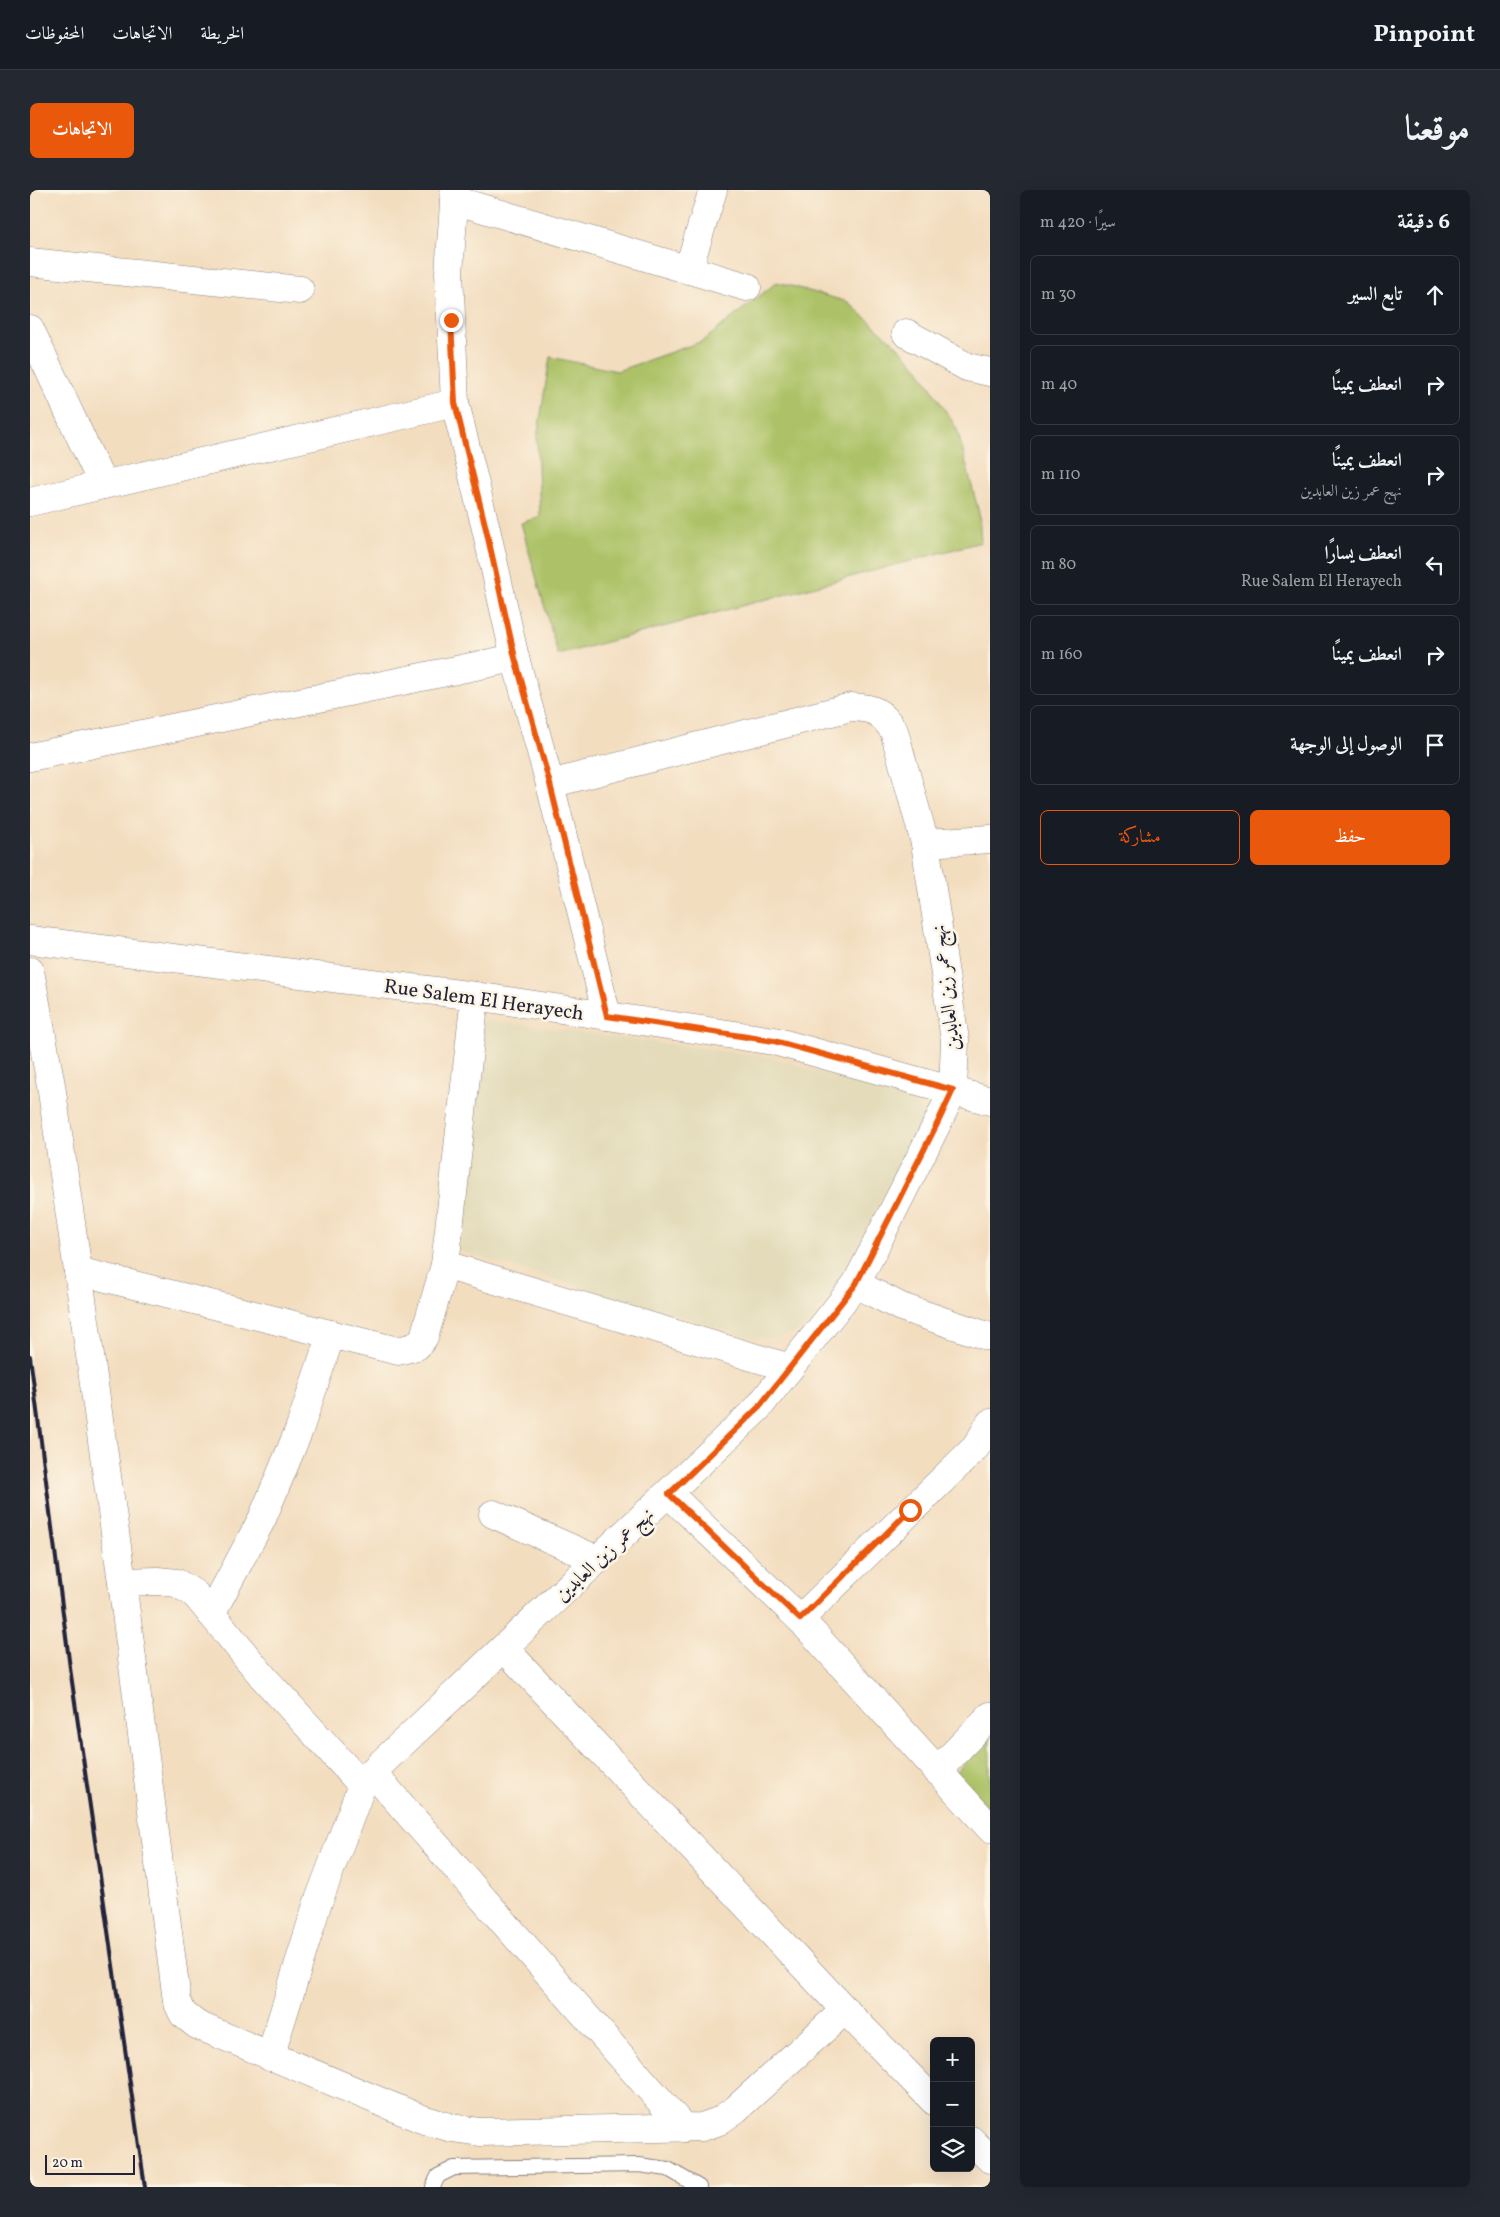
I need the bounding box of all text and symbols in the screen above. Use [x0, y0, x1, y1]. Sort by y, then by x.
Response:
text: Pinpoint [1374, 18, 1475, 52]
text: المحفوظات [25, 22, 84, 47]
text: الاتجاهات [112, 22, 172, 47]
text: الخريطة [200, 22, 244, 47]
button: الاتجاهات [30, 103, 134, 158]
text: موقعنا [1405, 106, 1470, 154]
text: 6 دقيقة [1398, 208, 1450, 237]
text: سيرًا · 420 m [1040, 212, 1116, 234]
icon: ahead [1421, 281, 1449, 309]
text: تابع السير [1349, 282, 1402, 308]
text: 30 m [1041, 284, 1076, 306]
route end [440, 309, 463, 332]
icon: right [1421, 371, 1449, 399]
text: انعطف يمينًا [1332, 372, 1402, 398]
text: 40 m [1041, 374, 1077, 396]
text: انعطف يمينًا [1332, 448, 1402, 474]
icon: right [1421, 461, 1449, 489]
text: 110 m [1041, 464, 1080, 486]
text: نهج عمر زين العابدين [1300, 481, 1402, 503]
text: انعطف يسارًا [1324, 541, 1402, 567]
icon: left [1421, 551, 1449, 579]
text: 80 m [1041, 554, 1076, 576]
text: Rue Salem El Herayech [1241, 571, 1402, 593]
icon: right [1421, 641, 1449, 669]
text: انعطف يمينًا [1332, 642, 1402, 668]
text: 160 m [1041, 644, 1082, 666]
icon: arrive [1421, 731, 1449, 759]
text: الوصول إلى الوجهة [1290, 732, 1402, 758]
button: مشاركة [1040, 810, 1240, 865]
button: حفظ [1250, 810, 1450, 865]
street label: نهج عمر زين العابدين [925, 923, 971, 1053]
street label: Rue Salem El Herayech [382, 973, 585, 1029]
route start [899, 1499, 922, 1522]
street label: نهج عمر زين العابدين [549, 1502, 663, 1610]
map controls [930, 2037, 975, 2172]
button: + [930, 2037, 975, 2082]
button: − [930, 2082, 975, 2127]
button: layers [930, 2127, 975, 2172]
scale bar [45, 2152, 135, 2175]
text: 20 m [52, 2154, 83, 2173]

